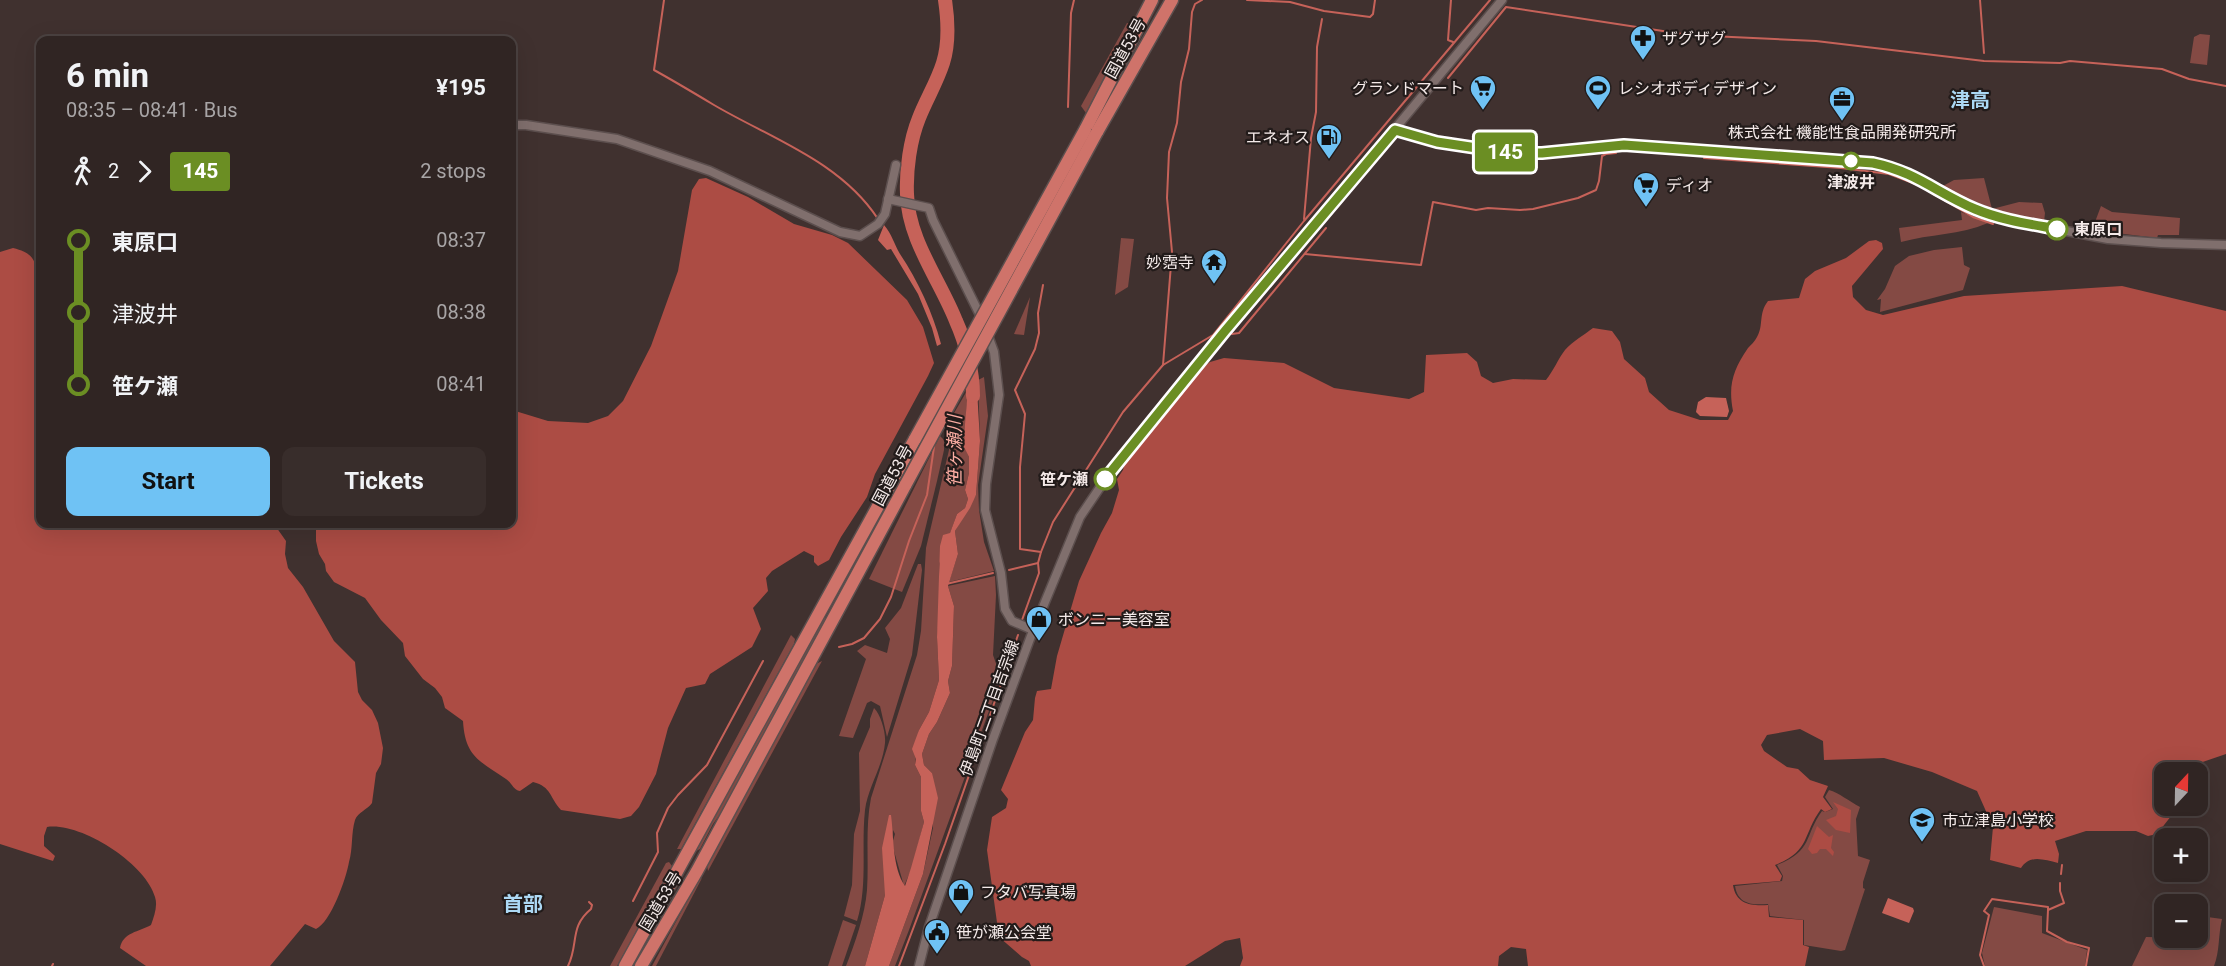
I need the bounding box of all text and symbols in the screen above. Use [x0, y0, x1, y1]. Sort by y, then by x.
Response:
street label: 国道53号 [1101, 15, 1150, 82]
pharmacy icon: ザグザグ [1628, 23, 1658, 61]
place label: ザグザグ [1662, 29, 1726, 48]
text: 6 min [66, 56, 149, 95]
supermarket icon: グランドマート [1468, 73, 1498, 111]
sports icon: レシオボディデザイン [1583, 73, 1613, 111]
text: ¥195 [436, 75, 486, 100]
place label: グランドマート [1352, 79, 1464, 98]
place label: レシオボディデザイン [1618, 79, 1777, 98]
office icon: 株式会社 機能性食品開発研究所 [1827, 84, 1857, 122]
district label: 津高 [1950, 88, 1990, 112]
text: 08:35 – 08:41 · Bus [66, 98, 238, 122]
fuel station icon: エネオス [1314, 122, 1344, 160]
place label: 株式会社 機能性食品開発研究所 [1728, 123, 1956, 142]
place label: エネオス [1246, 128, 1310, 147]
line badge: 145 [1470, 132, 1540, 172]
text: 145 [1487, 140, 1523, 164]
marker: 津波井 [1842, 152, 1860, 170]
icon: walk [66, 155, 99, 188]
icon: forward [128, 155, 161, 188]
text: 2 [108, 159, 119, 183]
text: 145 [182, 159, 218, 183]
text: 2 stops [420, 159, 486, 183]
supermarket icon: ディオ [1631, 170, 1661, 208]
place label: 津波井 [1827, 173, 1875, 192]
place label: ディオ [1666, 176, 1713, 195]
marker: 東原口 [2046, 218, 2068, 240]
place label: 東原口 [2074, 220, 2122, 239]
text: 08:37 [436, 228, 486, 252]
text: 東原口 [112, 230, 178, 255]
temple icon: 妙霑寺 [1199, 247, 1229, 285]
place label: 妙霑寺 [1146, 253, 1194, 272]
text: 08:38 [436, 300, 486, 324]
text: 津波井 [112, 302, 178, 327]
text: 08:41 [436, 372, 486, 396]
text: 笹ケ瀬 [112, 374, 178, 399]
water label: 笹ヶ瀬川 [944, 413, 965, 487]
street label: 国道53号 [869, 442, 916, 509]
button: Start [66, 447, 270, 516]
button: Tickets [282, 447, 486, 516]
marker: 笹ケ瀬 [1094, 468, 1116, 490]
place label: 笹ケ瀬 [1040, 470, 1088, 489]
shop icon: ボンニー美容室 [1024, 604, 1054, 642]
place label: ボンニー美容室 [1058, 610, 1170, 629]
street label: 伊島町二丁目吉宗線 [956, 637, 1023, 779]
north arrow [2154, 762, 2208, 816]
map controls [2154, 762, 2208, 948]
school or university icon: 市立津島小学校 [1907, 805, 1937, 843]
place label: 市立津島小学校 [1942, 811, 2054, 830]
button: + [2154, 828, 2208, 882]
street label: 国道53号 [635, 868, 686, 934]
shop icon: フタバ写真場 [946, 877, 976, 915]
place label: フタバ写真場 [980, 883, 1076, 902]
district label: 首部 [503, 892, 543, 916]
button: − [2154, 894, 2208, 948]
public building icon: 笹が瀬公会堂 [922, 917, 952, 955]
place label: 笹が瀬公会堂 [956, 923, 1052, 942]

